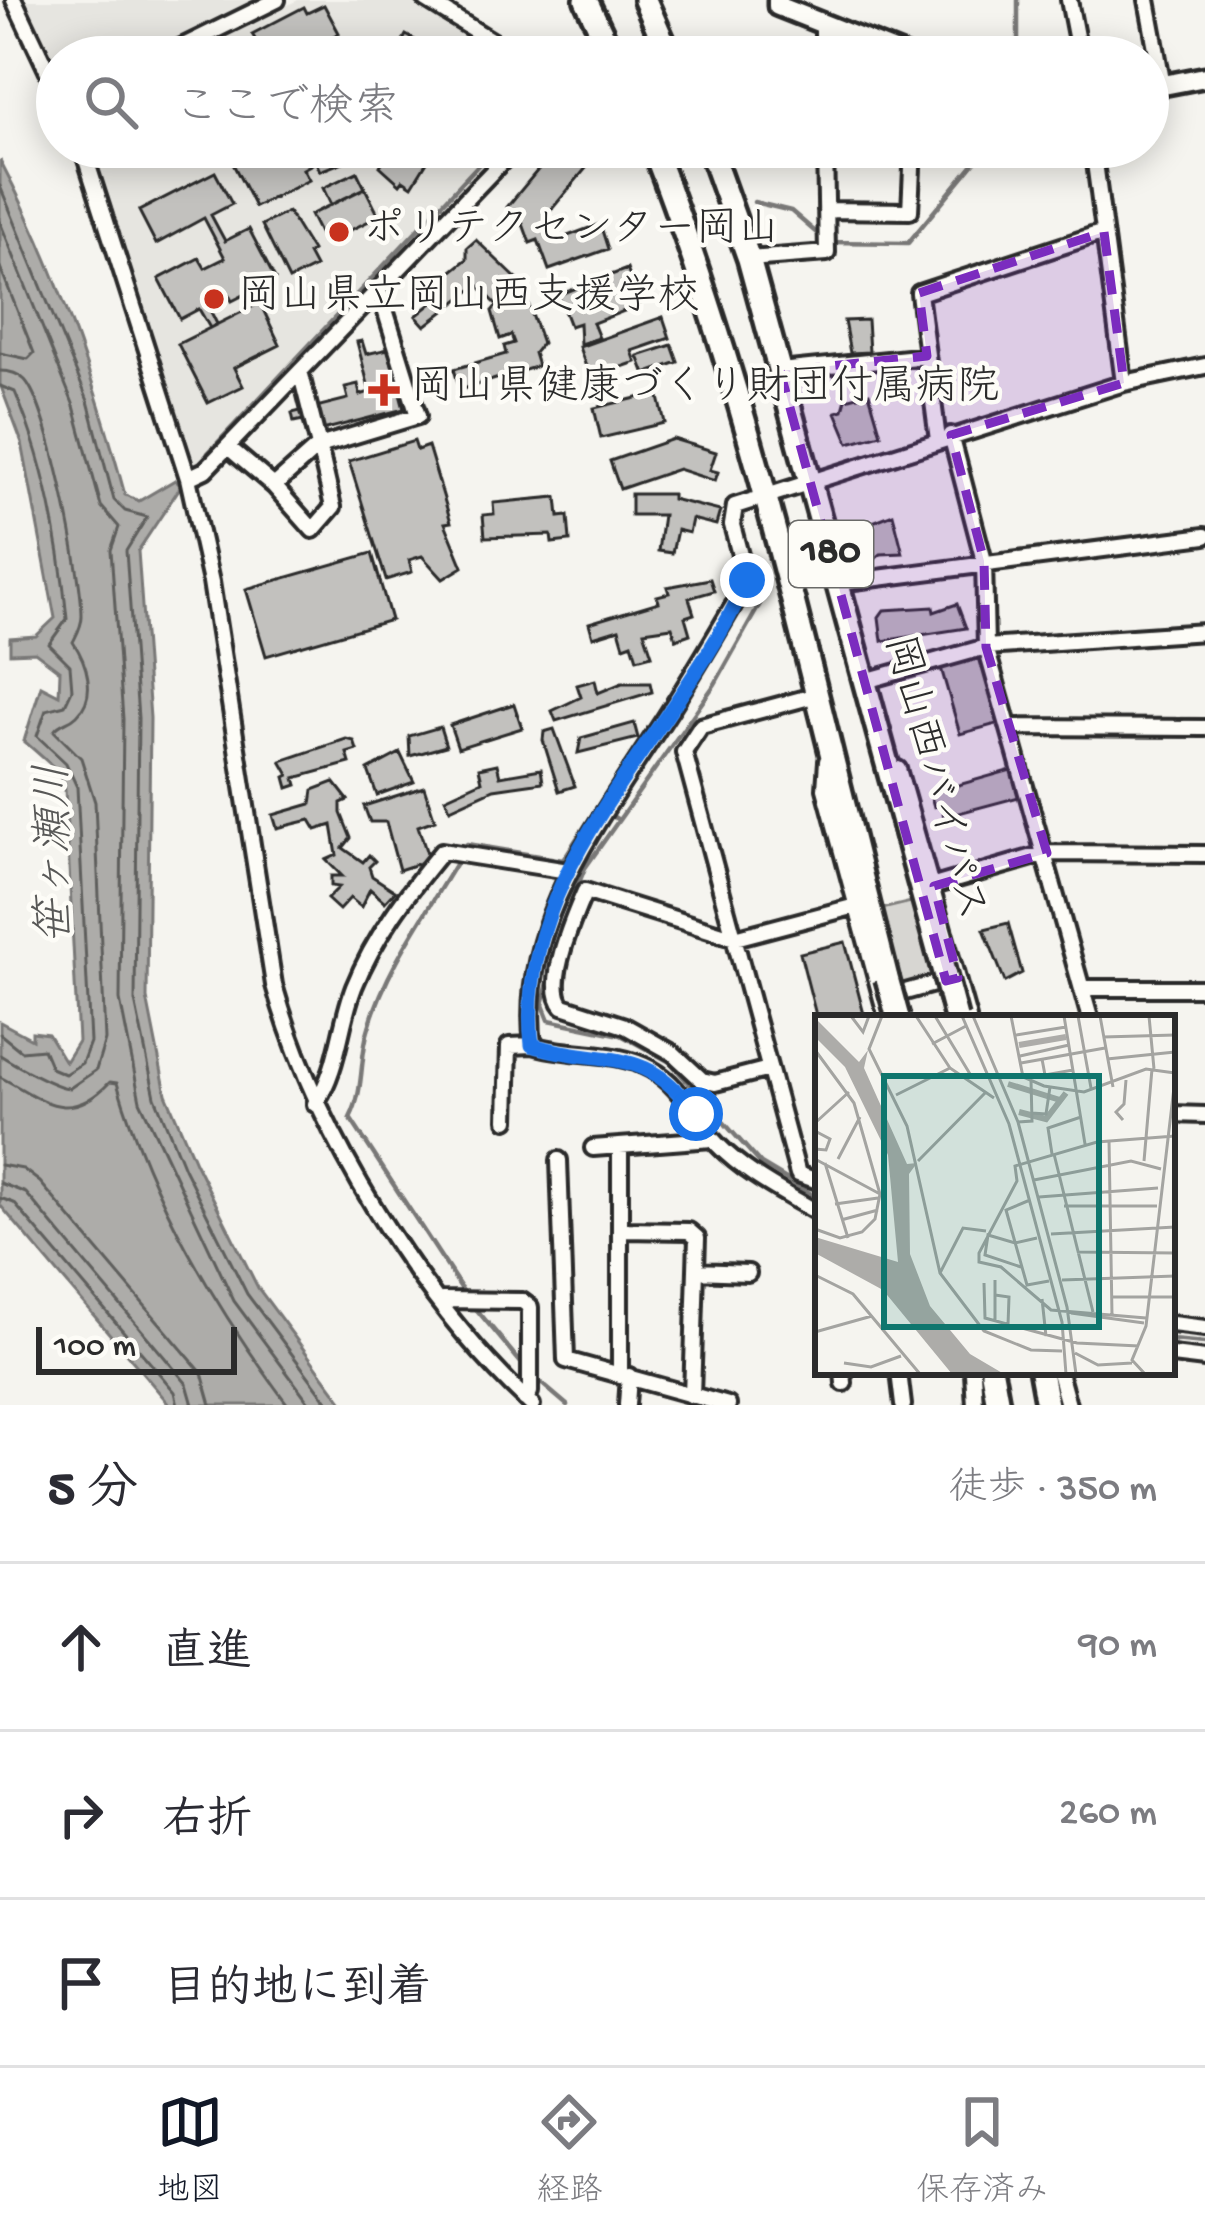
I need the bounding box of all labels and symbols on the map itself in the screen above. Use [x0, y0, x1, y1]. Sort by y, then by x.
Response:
place label: ポリテクセンター岡山 [363, 207, 780, 257]
marker: ポリテクセンター岡山 [326, 219, 352, 245]
place label: 岡山県立岡山西支援学校 [238, 272, 700, 324]
marker: 岡山県立岡山西支援学校 [201, 286, 227, 312]
place label: 岡山県健康づくり財団付属病院 [411, 363, 999, 415]
marker: 岡山県健康づくり財団付属病院 [368, 374, 400, 406]
road number: 180 [789, 521, 873, 587]
route end [720, 553, 774, 607]
street label: 岡山西バイパス [870, 631, 994, 927]
water label: 笹ヶ瀬川 [28, 764, 86, 944]
inset map [815, 1015, 1175, 1375]
route start [669, 1087, 723, 1141]
scale bar [36, 1321, 237, 1374]

